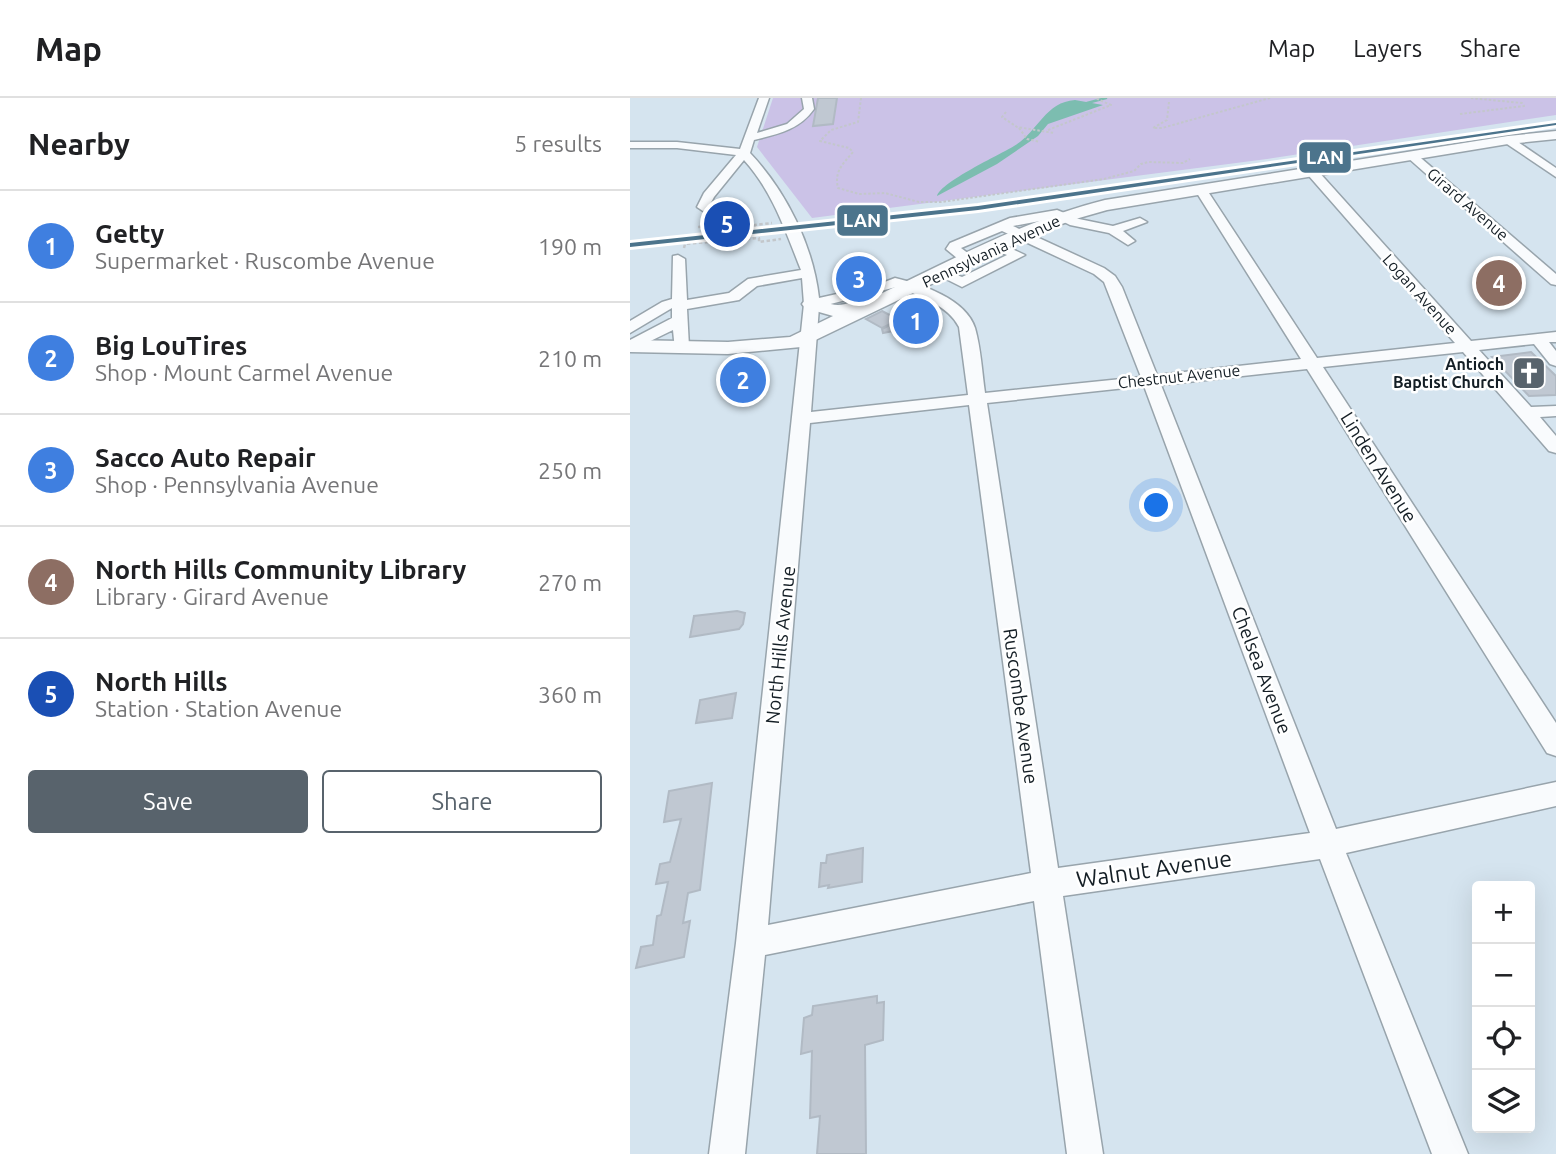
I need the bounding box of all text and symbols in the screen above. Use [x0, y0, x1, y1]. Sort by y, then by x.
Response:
text: Map [35, 30, 102, 67]
text: Map [1268, 35, 1315, 62]
text: Layers [1353, 35, 1422, 62]
text: Share [1460, 35, 1521, 62]
text: Nearby [28, 127, 130, 161]
text: 5 results [514, 131, 602, 156]
line badge: LAN [1298, 141, 1352, 174]
text: LAN [1306, 146, 1344, 168]
street label: Girard Avenue [1424, 164, 1512, 244]
pin: 5 [704, 198, 750, 250]
line badge: LAN [836, 204, 889, 237]
text: LAN [843, 209, 881, 231]
street label: Pennsylvania Avenue [919, 211, 1063, 291]
text: Getty [95, 219, 164, 248]
text: 1 [45, 234, 57, 259]
text: 190 m [538, 234, 602, 259]
text: Supermarket · Ruscombe Avenue [95, 248, 435, 273]
street label: Logan Avenue [1379, 250, 1461, 338]
pin: 3 [836, 253, 882, 305]
pin: 4 [1476, 257, 1522, 309]
pin: 1 [893, 295, 939, 347]
text: Big LouTires [95, 331, 247, 360]
text: 2 [45, 346, 57, 371]
text: 210 m [538, 346, 602, 371]
pin: 2 [720, 354, 766, 406]
church icon: Antioch Baptist Church [1510, 354, 1548, 392]
place label: Antioch Baptist Church [1393, 355, 1504, 391]
text: Shop · Mount Carmel Avenue [95, 360, 393, 385]
street label: Chestnut Avenue [1117, 361, 1241, 391]
street label: Linden Avenue [1336, 408, 1422, 526]
text: Sacco Auto Repair [95, 443, 316, 472]
text: 3 [45, 458, 57, 483]
text: 250 m [538, 458, 602, 483]
text: Shop · Pennsylvania Avenue [95, 472, 379, 497]
your location [1139, 488, 1173, 522]
text: North Hills Community Library [95, 555, 466, 584]
street label: North Hills Avenue [761, 565, 799, 725]
text: 4 [45, 570, 57, 595]
text: 270 m [538, 570, 602, 595]
text: Library · Girard Avenue [95, 584, 329, 609]
street label: Chelsea Avenue [1228, 603, 1296, 737]
street label: Ruscombe Avenue [999, 627, 1043, 785]
text: North Hills [95, 667, 227, 696]
text: 5 [45, 682, 57, 707]
text: 360 m [538, 682, 602, 707]
text: Station · Station Avenue [95, 696, 342, 721]
button: Save [28, 770, 308, 833]
button: Share [322, 770, 602, 833]
street label: Walnut Avenue [1075, 845, 1233, 892]
map controls [1472, 881, 1535, 1133]
button: + [1472, 881, 1535, 944]
button: − [1472, 944, 1535, 1007]
button: locate [1472, 1007, 1535, 1070]
button: layers [1472, 1070, 1535, 1133]

